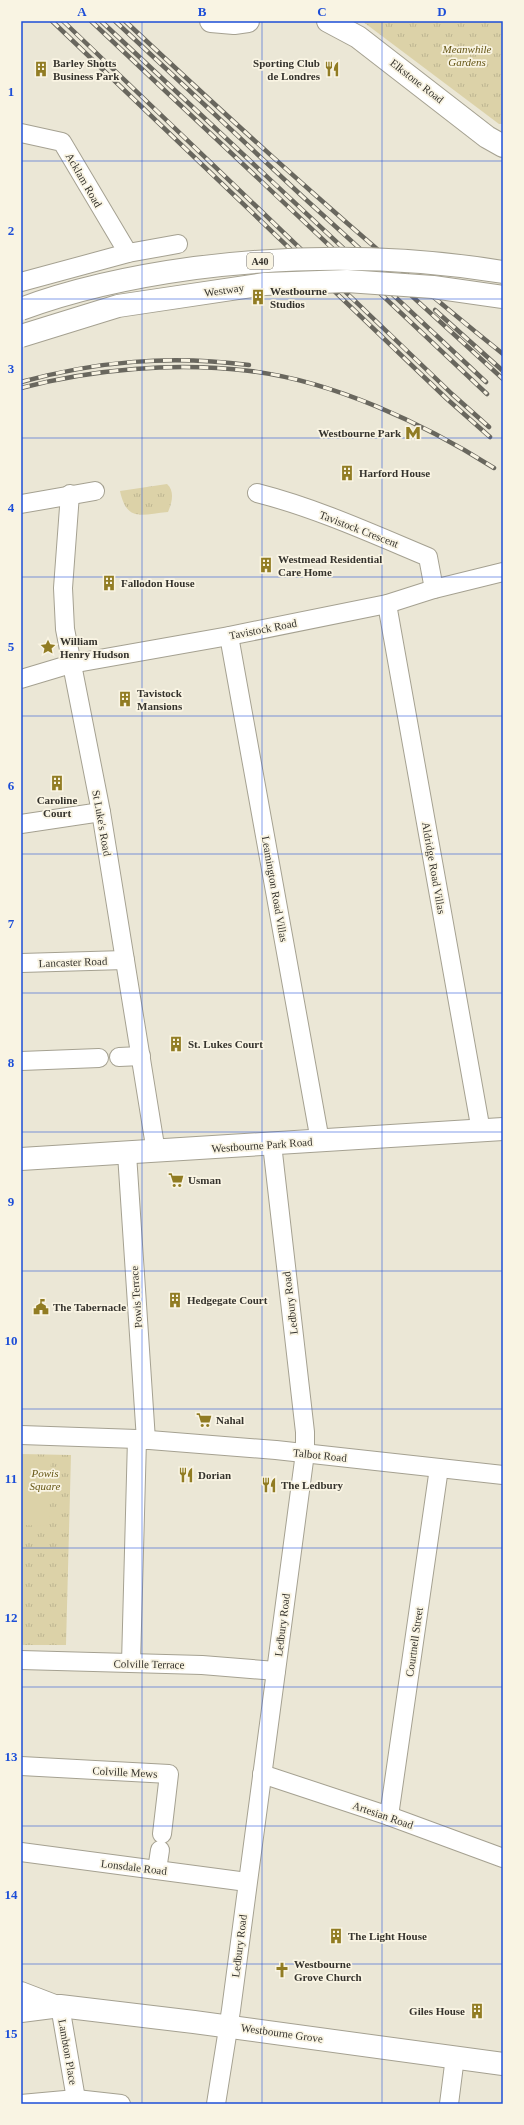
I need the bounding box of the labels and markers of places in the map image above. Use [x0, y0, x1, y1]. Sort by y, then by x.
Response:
place label: Barley Shotts Business Park [53, 57, 120, 82]
place label: Sporting Club de Londres [253, 57, 321, 82]
building icon: Barley Shotts Business Park [32, 60, 50, 78]
restaurant icon: Sporting Club de Londres [323, 60, 341, 78]
place label: Westbourne Studios [270, 285, 327, 310]
building icon: Westbourne Studios [249, 288, 267, 306]
metro station icon: Westbourne Park [404, 424, 422, 442]
place label: Westbourne Park [318, 427, 402, 439]
building icon: Harford House [338, 464, 356, 482]
place label: Harford House [359, 467, 430, 479]
place label: Westmead Residential Care Home [278, 553, 382, 578]
building icon: Westmead Residential Care Home [257, 556, 275, 574]
building icon: Fallodon House [100, 574, 118, 592]
place label: Fallodon House [121, 577, 195, 589]
place label: William Henry Hudson [60, 635, 129, 660]
place icon: William Henry Hudson [39, 638, 57, 656]
place label: Tavistock Mansions [137, 687, 183, 712]
building icon: Tavistock Mansions [116, 690, 134, 708]
building icon: Caroline Court [48, 774, 66, 792]
place label: Caroline Court [37, 794, 77, 819]
building icon: St. Lukes Court [167, 1035, 185, 1053]
place label: St. Lukes Court [188, 1038, 263, 1050]
supermarket icon: Usman [167, 1171, 185, 1189]
place label: Usman [188, 1174, 221, 1186]
building icon: Hedgegate Court [166, 1291, 184, 1309]
place label: Hedgegate Court [187, 1294, 268, 1306]
public building icon: The Tabernacle [32, 1298, 50, 1316]
place label: The Tabernacle [53, 1301, 126, 1313]
supermarket icon: Nahal [195, 1411, 213, 1429]
place label: Nahal [216, 1414, 244, 1426]
restaurant icon: Dorian [177, 1466, 195, 1484]
place label: Dorian [198, 1469, 231, 1481]
restaurant icon: The Ledbury [260, 1476, 278, 1494]
place label: The Ledbury [281, 1479, 344, 1491]
building icon: The Light House [327, 1927, 345, 1945]
place label: The Light House [348, 1930, 427, 1942]
place label: Westbourne Grove Church [294, 1958, 362, 1983]
church icon: Westbourne Grove Church [273, 1961, 291, 1979]
building icon: Giles House [468, 2002, 486, 2020]
place label: Giles House [409, 2005, 465, 2017]

